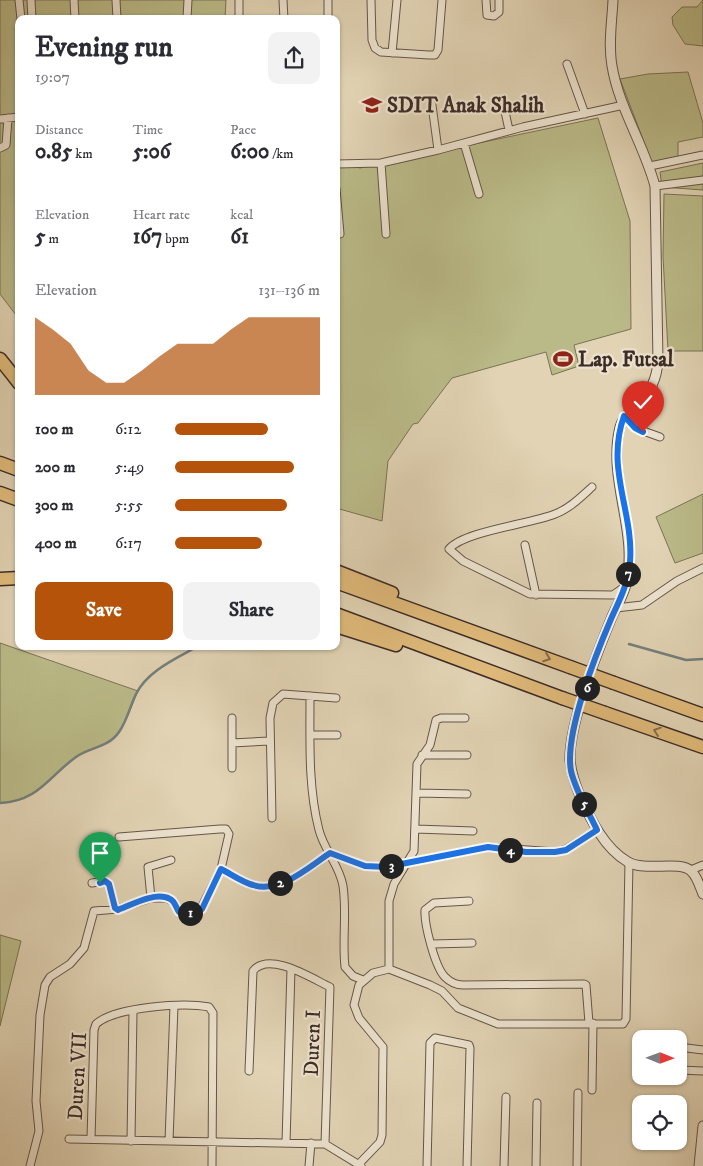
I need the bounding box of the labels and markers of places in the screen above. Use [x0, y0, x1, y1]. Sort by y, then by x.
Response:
place label: SDIT Anak Shalih [387, 93, 545, 119]
school or university icon: SDIT Anak Shalih [361, 94, 383, 116]
place label: Lap. Futsal [578, 347, 674, 373]
sports icon: Lap. Futsal [552, 348, 574, 370]
pin [622, 381, 664, 432]
pin: 7 [616, 562, 640, 586]
pin: 6 [574, 676, 600, 700]
pin: 5 [572, 792, 596, 816]
pin [79, 832, 121, 883]
pin: 4 [498, 838, 522, 862]
pin: 3 [378, 854, 404, 878]
pin: 2 [268, 870, 292, 896]
pin: 1 [178, 900, 202, 926]

